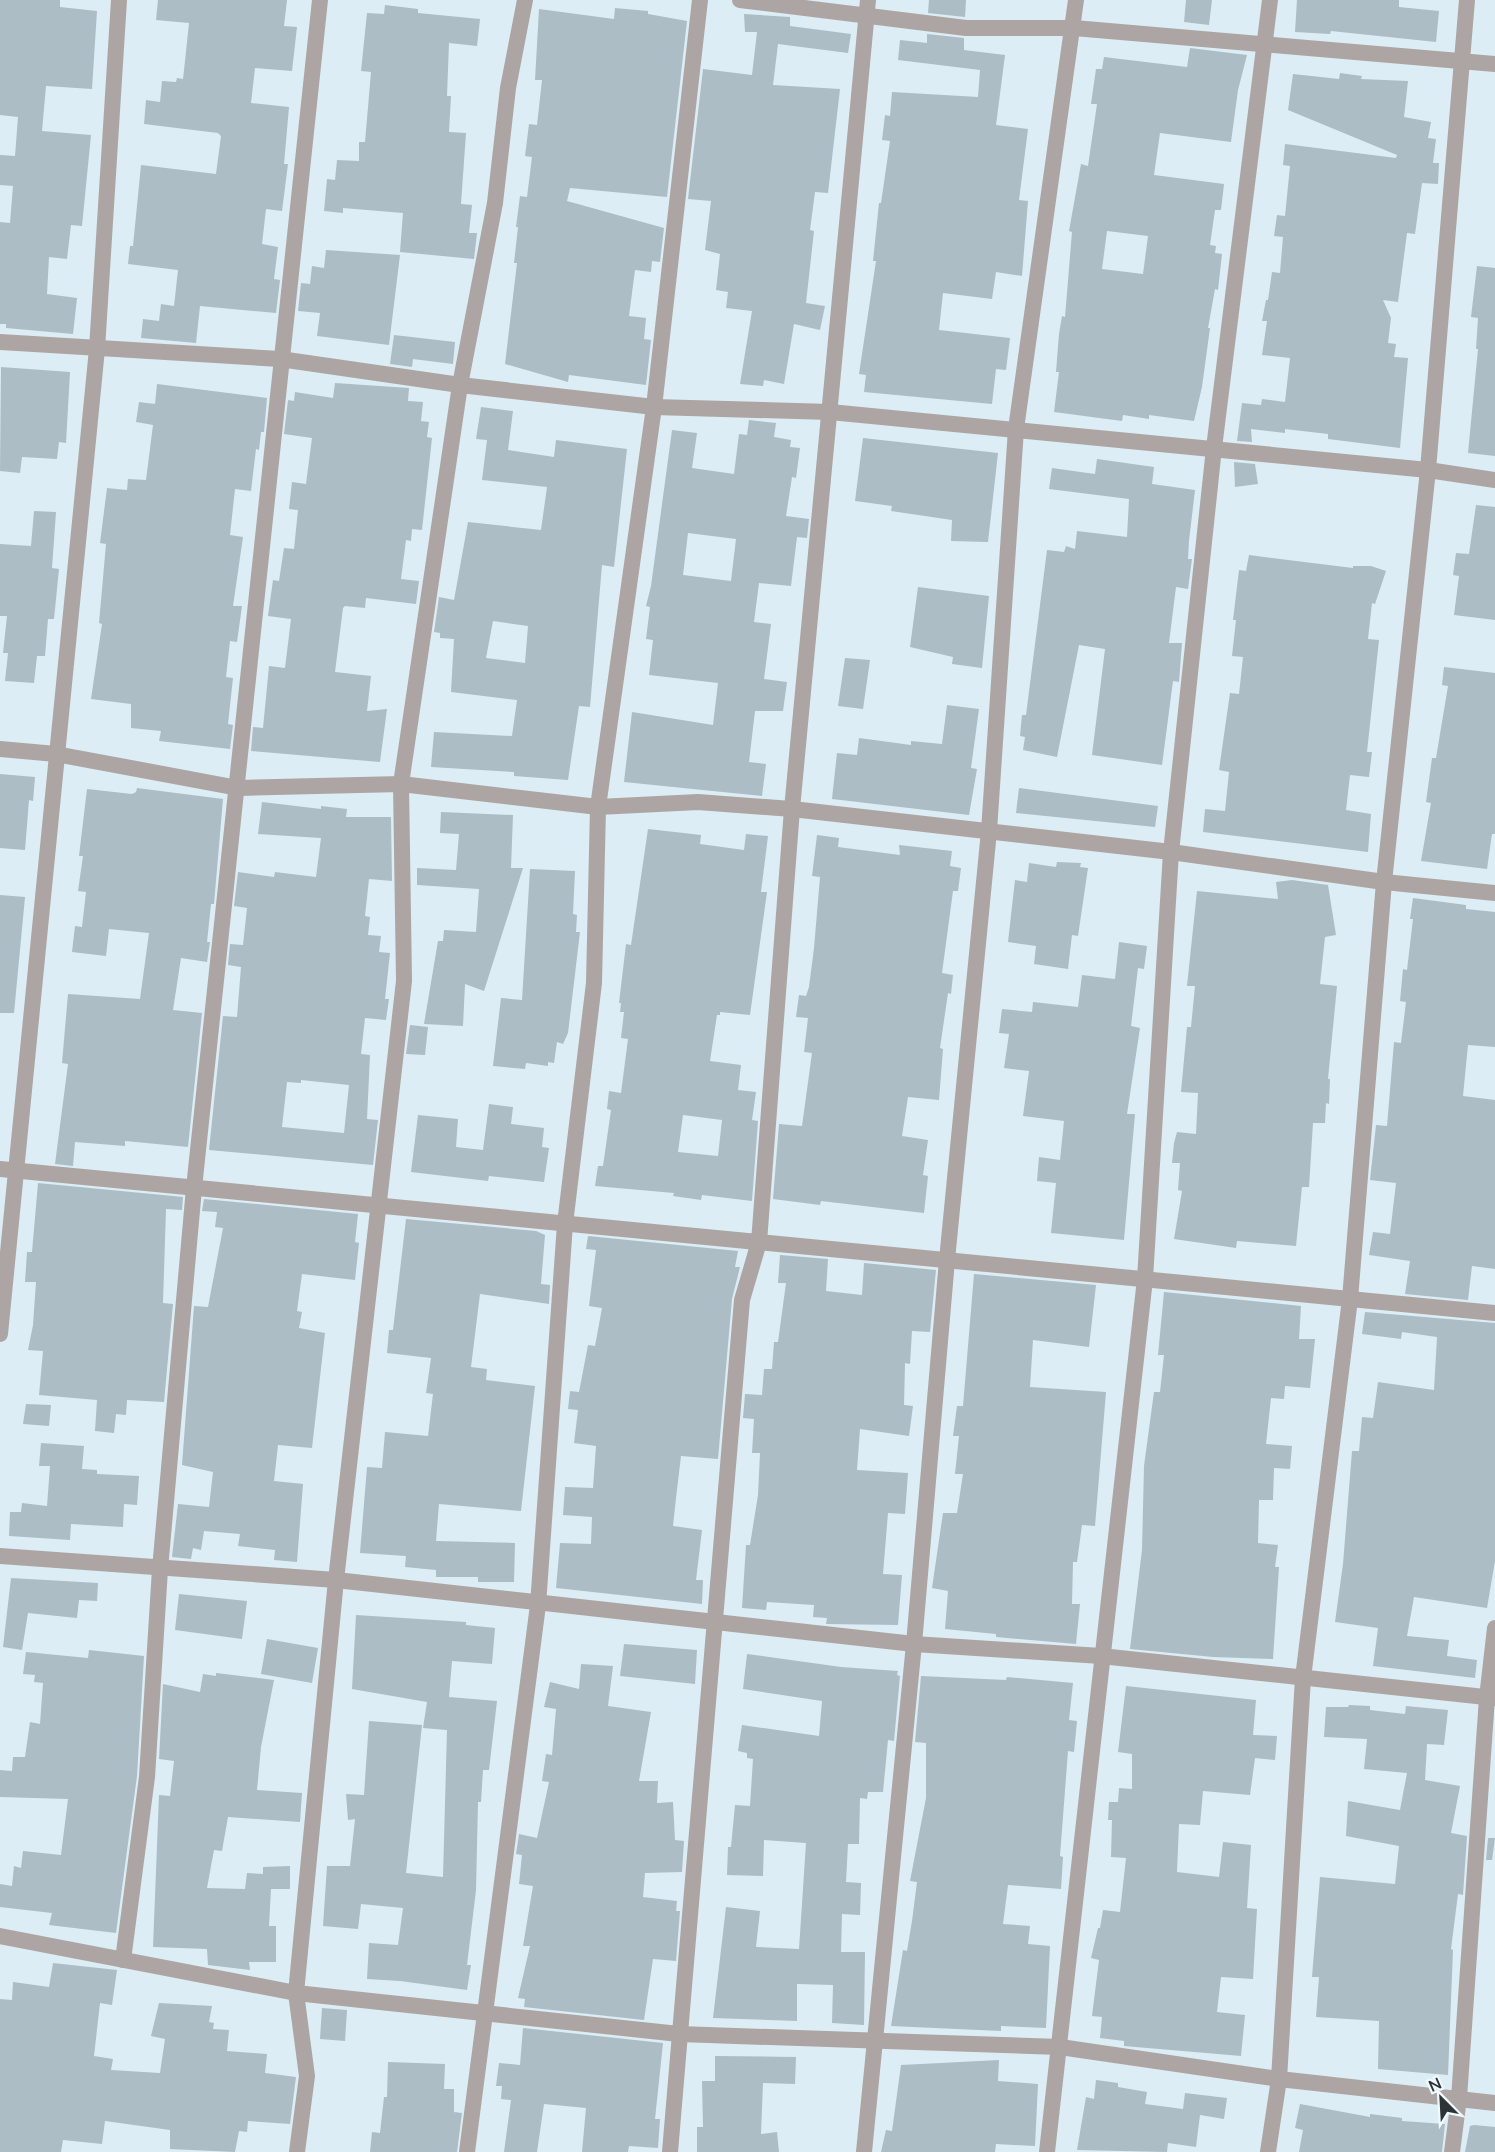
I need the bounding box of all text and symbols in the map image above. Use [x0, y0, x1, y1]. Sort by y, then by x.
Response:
north arrow [1411, 2068, 1471, 2128]
text: N [1425, 2073, 1444, 2096]

